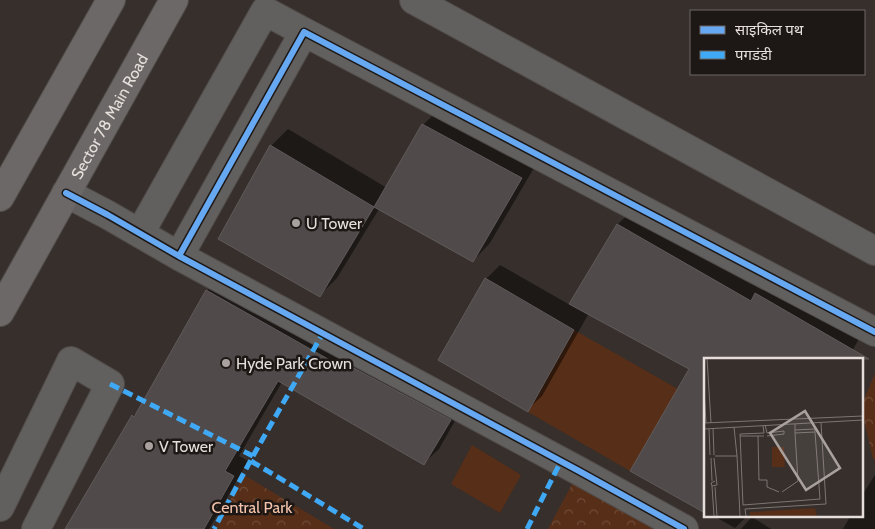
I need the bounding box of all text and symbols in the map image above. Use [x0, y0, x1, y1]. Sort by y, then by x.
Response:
legend [690, 10, 865, 75]
text: साइकिल पथ [735, 21, 804, 39]
text: पगडंडी [735, 46, 773, 64]
street label: Sector 78 Main Road [67, 50, 152, 182]
place label: U Tower [306, 214, 363, 233]
marker: U Tower [290, 217, 302, 229]
place label: Hyde Park Crown [236, 354, 352, 373]
marker: Hyde Park Crown [220, 357, 232, 369]
inset map [704, 358, 862, 516]
place label: V Tower [159, 437, 214, 456]
marker: V Tower [143, 440, 155, 452]
park label: Central Park [212, 498, 293, 517]

